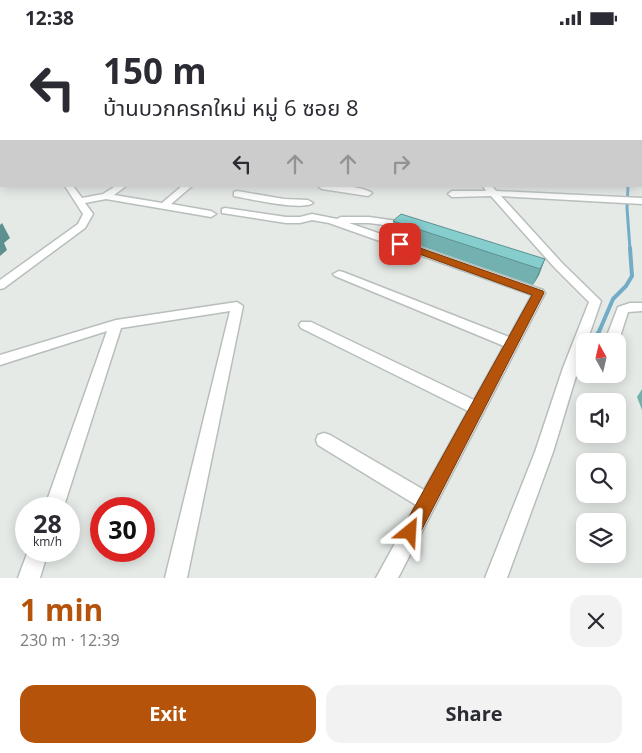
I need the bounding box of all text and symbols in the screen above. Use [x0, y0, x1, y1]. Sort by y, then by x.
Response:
text: 12:38 [25, 5, 74, 31]
text: 150 m [103, 47, 207, 94]
icon: left [20, 55, 85, 120]
text: บ้านบวกครกใหม่ หมู่ 6 ซอย 8 [103, 92, 359, 122]
icon: left [228, 150, 256, 178]
icon: ahead [281, 150, 309, 178]
icon: ahead [334, 150, 362, 178]
icon: right [387, 150, 415, 178]
pin [379, 223, 421, 265]
icon: arrive [386, 230, 414, 258]
north arrow [576, 333, 626, 383]
map controls [576, 333, 626, 563]
button: sound [576, 393, 626, 443]
button: search [576, 453, 626, 503]
speed limit sign: 30 [90, 497, 155, 562]
position arrow [383, 505, 435, 557]
text: 28 [33, 506, 62, 540]
button: layers [576, 513, 626, 563]
text: km/h [33, 533, 62, 550]
text: 1 min [20, 589, 103, 630]
button: close [570, 595, 622, 647]
text: 230 m · 12:39 [20, 629, 120, 651]
button: Exit [20, 685, 316, 743]
button: Share [326, 685, 622, 743]

